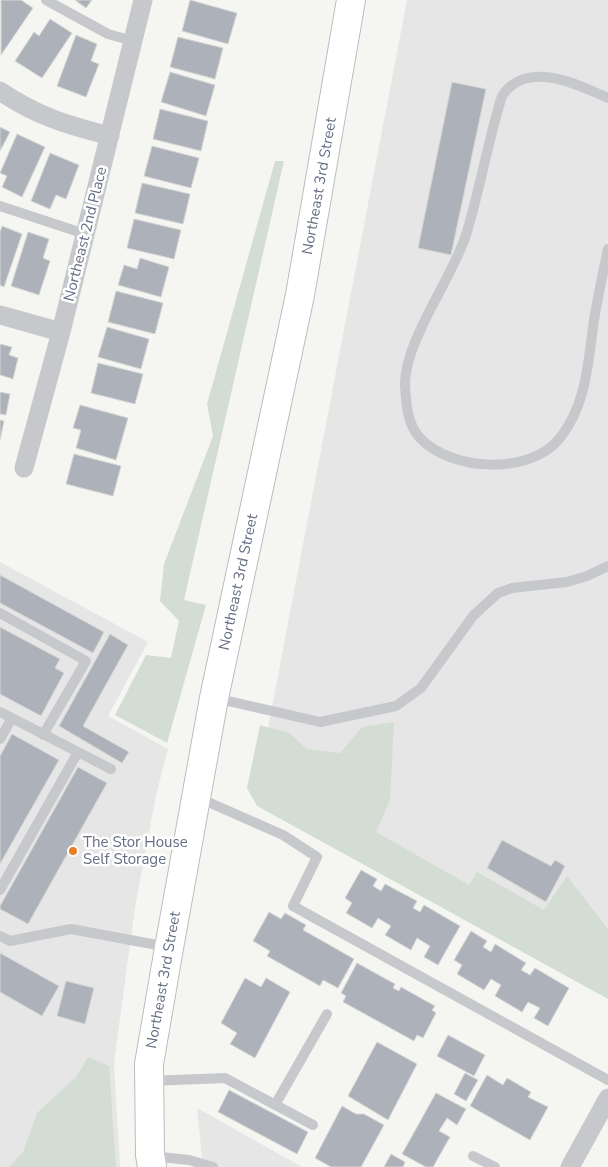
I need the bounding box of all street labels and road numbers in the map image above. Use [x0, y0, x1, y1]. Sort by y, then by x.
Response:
street label: Northeast 3rd Street [297, 115, 341, 256]
street label: Northeast 2nd Place [59, 165, 111, 303]
street label: Northeast 3rd Street [214, 511, 262, 652]
street label: Northeast 3rd Street [141, 909, 185, 1050]

